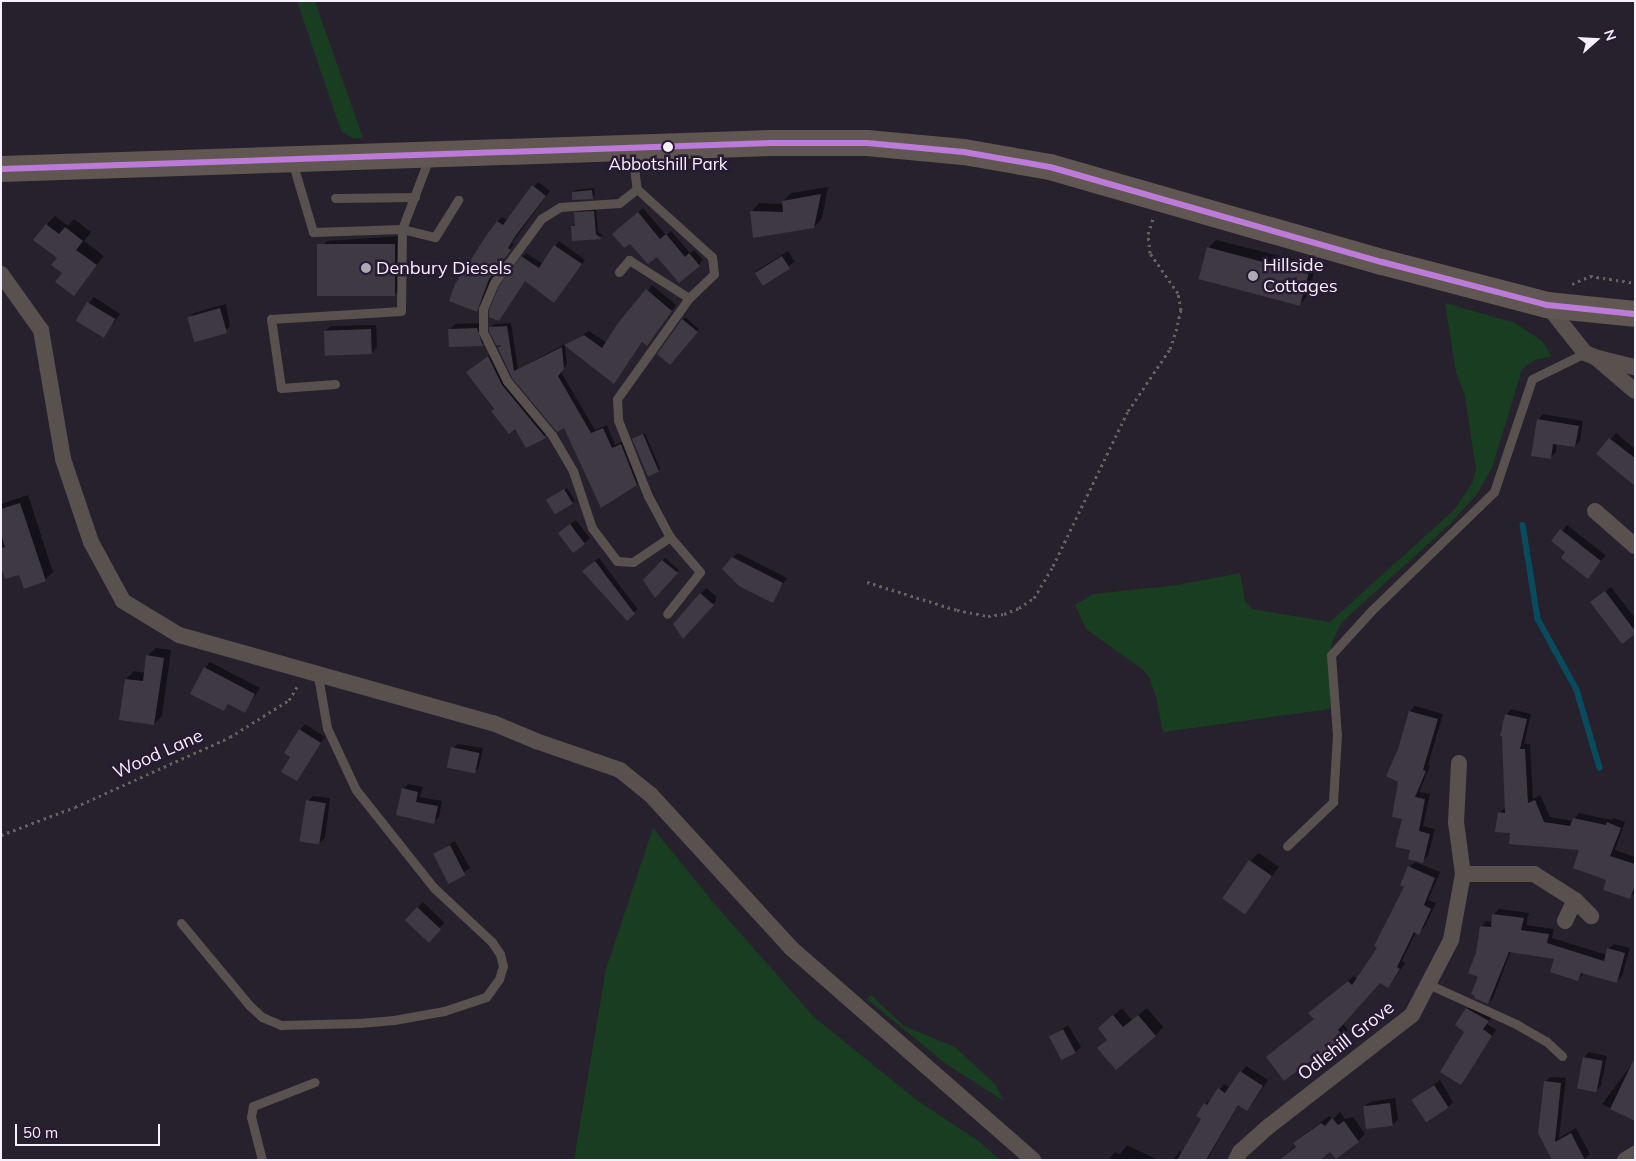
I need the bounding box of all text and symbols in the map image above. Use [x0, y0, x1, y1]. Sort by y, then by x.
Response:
north arrow [1571, 15, 1621, 65]
text: N [1600, 27, 1620, 43]
marker: Abbotshill Park [663, 142, 673, 152]
place label: Abbotshill Park [608, 154, 728, 174]
place label: Hillside Cottages [1263, 255, 1338, 298]
place label: Denbury Diesels [376, 257, 512, 279]
marker: Denbury Diesels [360, 262, 372, 274]
marker: Hillside Cottages [1247, 270, 1259, 282]
street label: Wood Lane [110, 725, 206, 783]
street label: Odlehill Grove [1294, 997, 1398, 1085]
scale bar [18, 1114, 162, 1146]
text: 50 m [23, 1123, 58, 1142]

